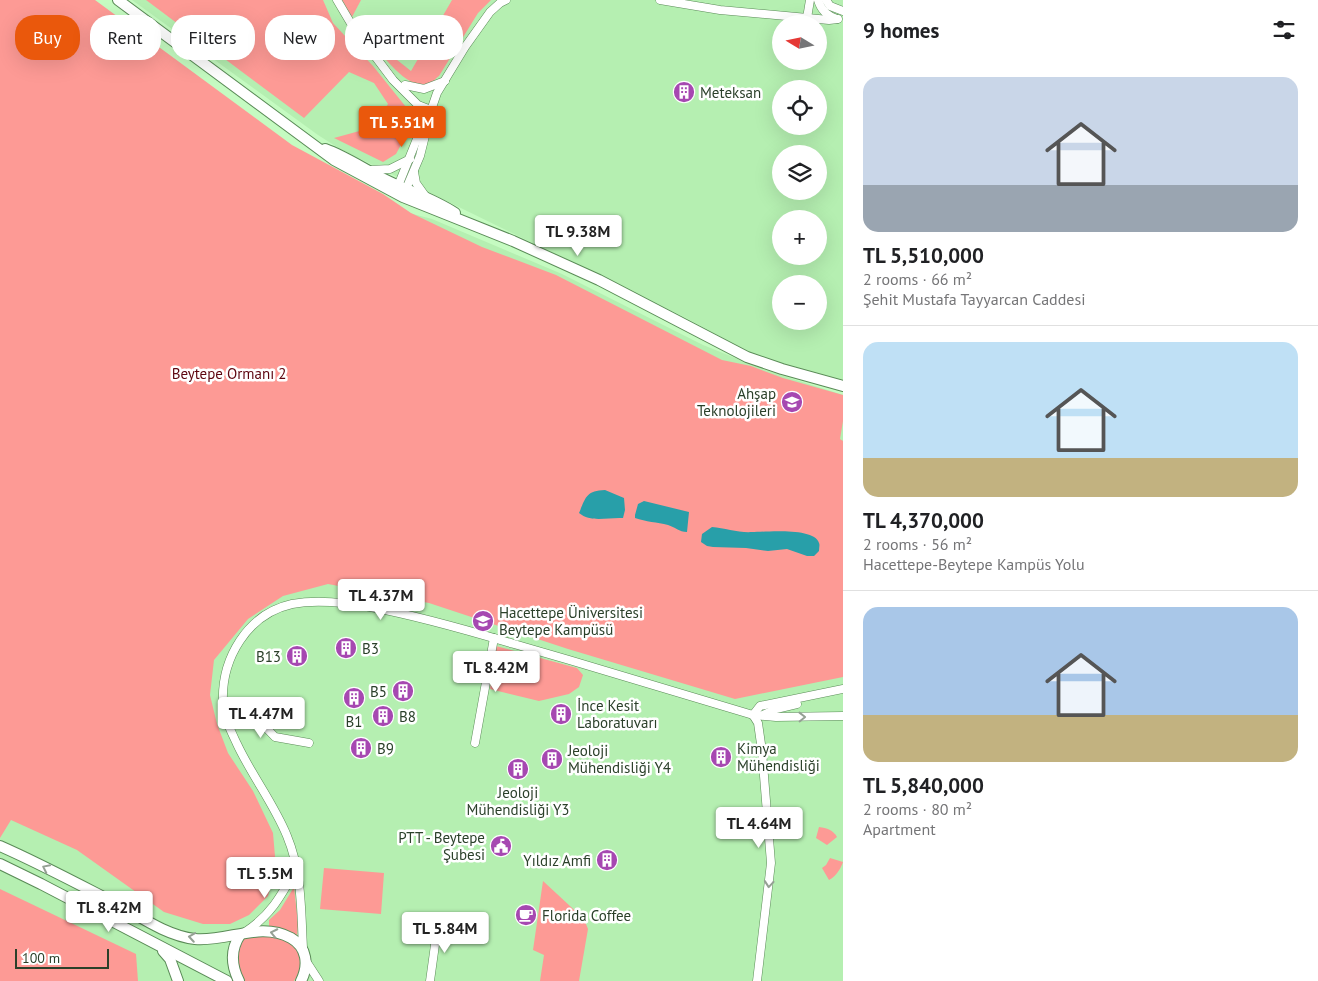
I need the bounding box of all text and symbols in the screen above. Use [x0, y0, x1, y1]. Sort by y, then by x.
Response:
chip: Buy [15, 15, 80, 60]
chip: Rent [90, 15, 161, 60]
chip: Filters [171, 15, 255, 60]
chip: New [265, 15, 335, 60]
chip: Apartment [345, 15, 463, 60]
north arrow [772, 15, 828, 70]
map controls [772, 15, 827, 330]
icon: filters [1270, 16, 1298, 44]
text: 9 homes [863, 17, 939, 44]
building icon: Meteksan [672, 80, 696, 104]
button: locate [772, 80, 827, 135]
place label: Meteksan [700, 83, 761, 102]
pin: TL 5.51M [350, 106, 454, 148]
icon: home [1036, 109, 1126, 199]
text: TL 5.51M [370, 112, 434, 132]
button: layers [772, 145, 827, 200]
button: + [772, 210, 827, 265]
pin: TL 9.38M [526, 214, 630, 257]
text: TL 9.38M [546, 221, 610, 241]
text: TL 5,510,000 [863, 242, 984, 269]
text: 2 rooms · 66 m² [863, 269, 972, 289]
button: − [772, 275, 827, 330]
text: Şehit Mustafa Tayyarcan Caddesi [863, 289, 1085, 309]
park label: Beytepe Ormanı 2 [172, 364, 286, 383]
icon: home [1036, 375, 1126, 465]
place label: Ahşap Teknolojileri [697, 384, 776, 420]
school or university icon: Ahşap Teknolojileri [780, 390, 804, 414]
text: TL 4,370,000 [863, 507, 984, 534]
text: 2 rooms · 56 m² [863, 534, 972, 554]
text: Hacettepe-Beytepe Kampüs Yolu [863, 554, 1085, 574]
pin: TL 4.37M [329, 578, 433, 621]
text: TL 4.37M [349, 585, 413, 605]
place label: Hacettepe Üniversitesi Beytepe Kampüsü [499, 603, 643, 639]
school or university icon: Hacettepe Üniversitesi Beytepe Kampüsü [471, 609, 495, 633]
building icon: B3 [334, 636, 358, 660]
place label: B3 [362, 639, 379, 658]
icon: home [1036, 640, 1126, 730]
building icon: B13 [285, 644, 309, 668]
place label: B13 [256, 647, 281, 666]
pin: TL 8.42M [444, 650, 548, 693]
text: TL 8.42M [464, 657, 528, 677]
building icon: B5 [391, 679, 415, 703]
place label: B5 [370, 682, 387, 701]
building icon: B1 [342, 686, 366, 710]
pin: TL 4.47M [209, 696, 313, 739]
place label: İnce Kesit Laboratuvarı [577, 696, 658, 732]
building icon: İnce Kesit Laboratuvarı [549, 702, 573, 726]
text: TL 4.47M [229, 703, 293, 723]
building icon: B8 [371, 704, 395, 728]
place label: B8 [399, 707, 416, 726]
place label: B1 [346, 712, 362, 731]
one-way arrow [798, 712, 806, 722]
building icon: B9 [349, 736, 373, 760]
place label: B9 [377, 739, 394, 758]
place label: Kimya Mühendisliği [737, 739, 820, 775]
place label: Jeoloji Mühendisliği Y4 [567, 741, 671, 777]
building icon: Kimya Mühendisliği [709, 745, 733, 769]
building icon: Jeoloji Mühendisliği Y4 [540, 747, 564, 771]
building icon: Jeoloji Mühendisliği Y3 [506, 757, 530, 781]
text: TL 5,840,000 [863, 772, 984, 799]
place label: Jeoloji Mühendisliği Y3 [467, 783, 569, 819]
text: 2 rooms · 80 m² [863, 799, 972, 819]
pin: TL 4.64M [707, 806, 811, 849]
text: TL 4.64M [727, 813, 791, 833]
text: Apartment [863, 819, 936, 839]
place label: PTT - Beytepe Şubesi [398, 828, 485, 864]
public building icon: PTT - Beytepe Şubesi [489, 834, 513, 858]
building icon: Yıldız Amfi [595, 848, 619, 872]
place label: Yıldız Amfi [523, 851, 591, 870]
pin: TL 5.5M [219, 856, 311, 899]
one-way arrow [42, 863, 51, 874]
text: TL 5.5M [237, 863, 293, 883]
one-way arrow [764, 881, 775, 889]
pin: TL 8.42M [57, 890, 161, 933]
text: TL 8.42M [77, 897, 141, 917]
cafe icon: Florida Coffee [514, 903, 538, 927]
place label: Florida Coffee [542, 906, 631, 925]
pin: TL 5.84M [393, 912, 497, 954]
text: TL 5.84M [413, 918, 477, 938]
one-way arrow [269, 928, 278, 938]
one-way arrow [188, 933, 197, 943]
scale bar [15, 946, 109, 969]
text: 100 m [22, 949, 60, 967]

